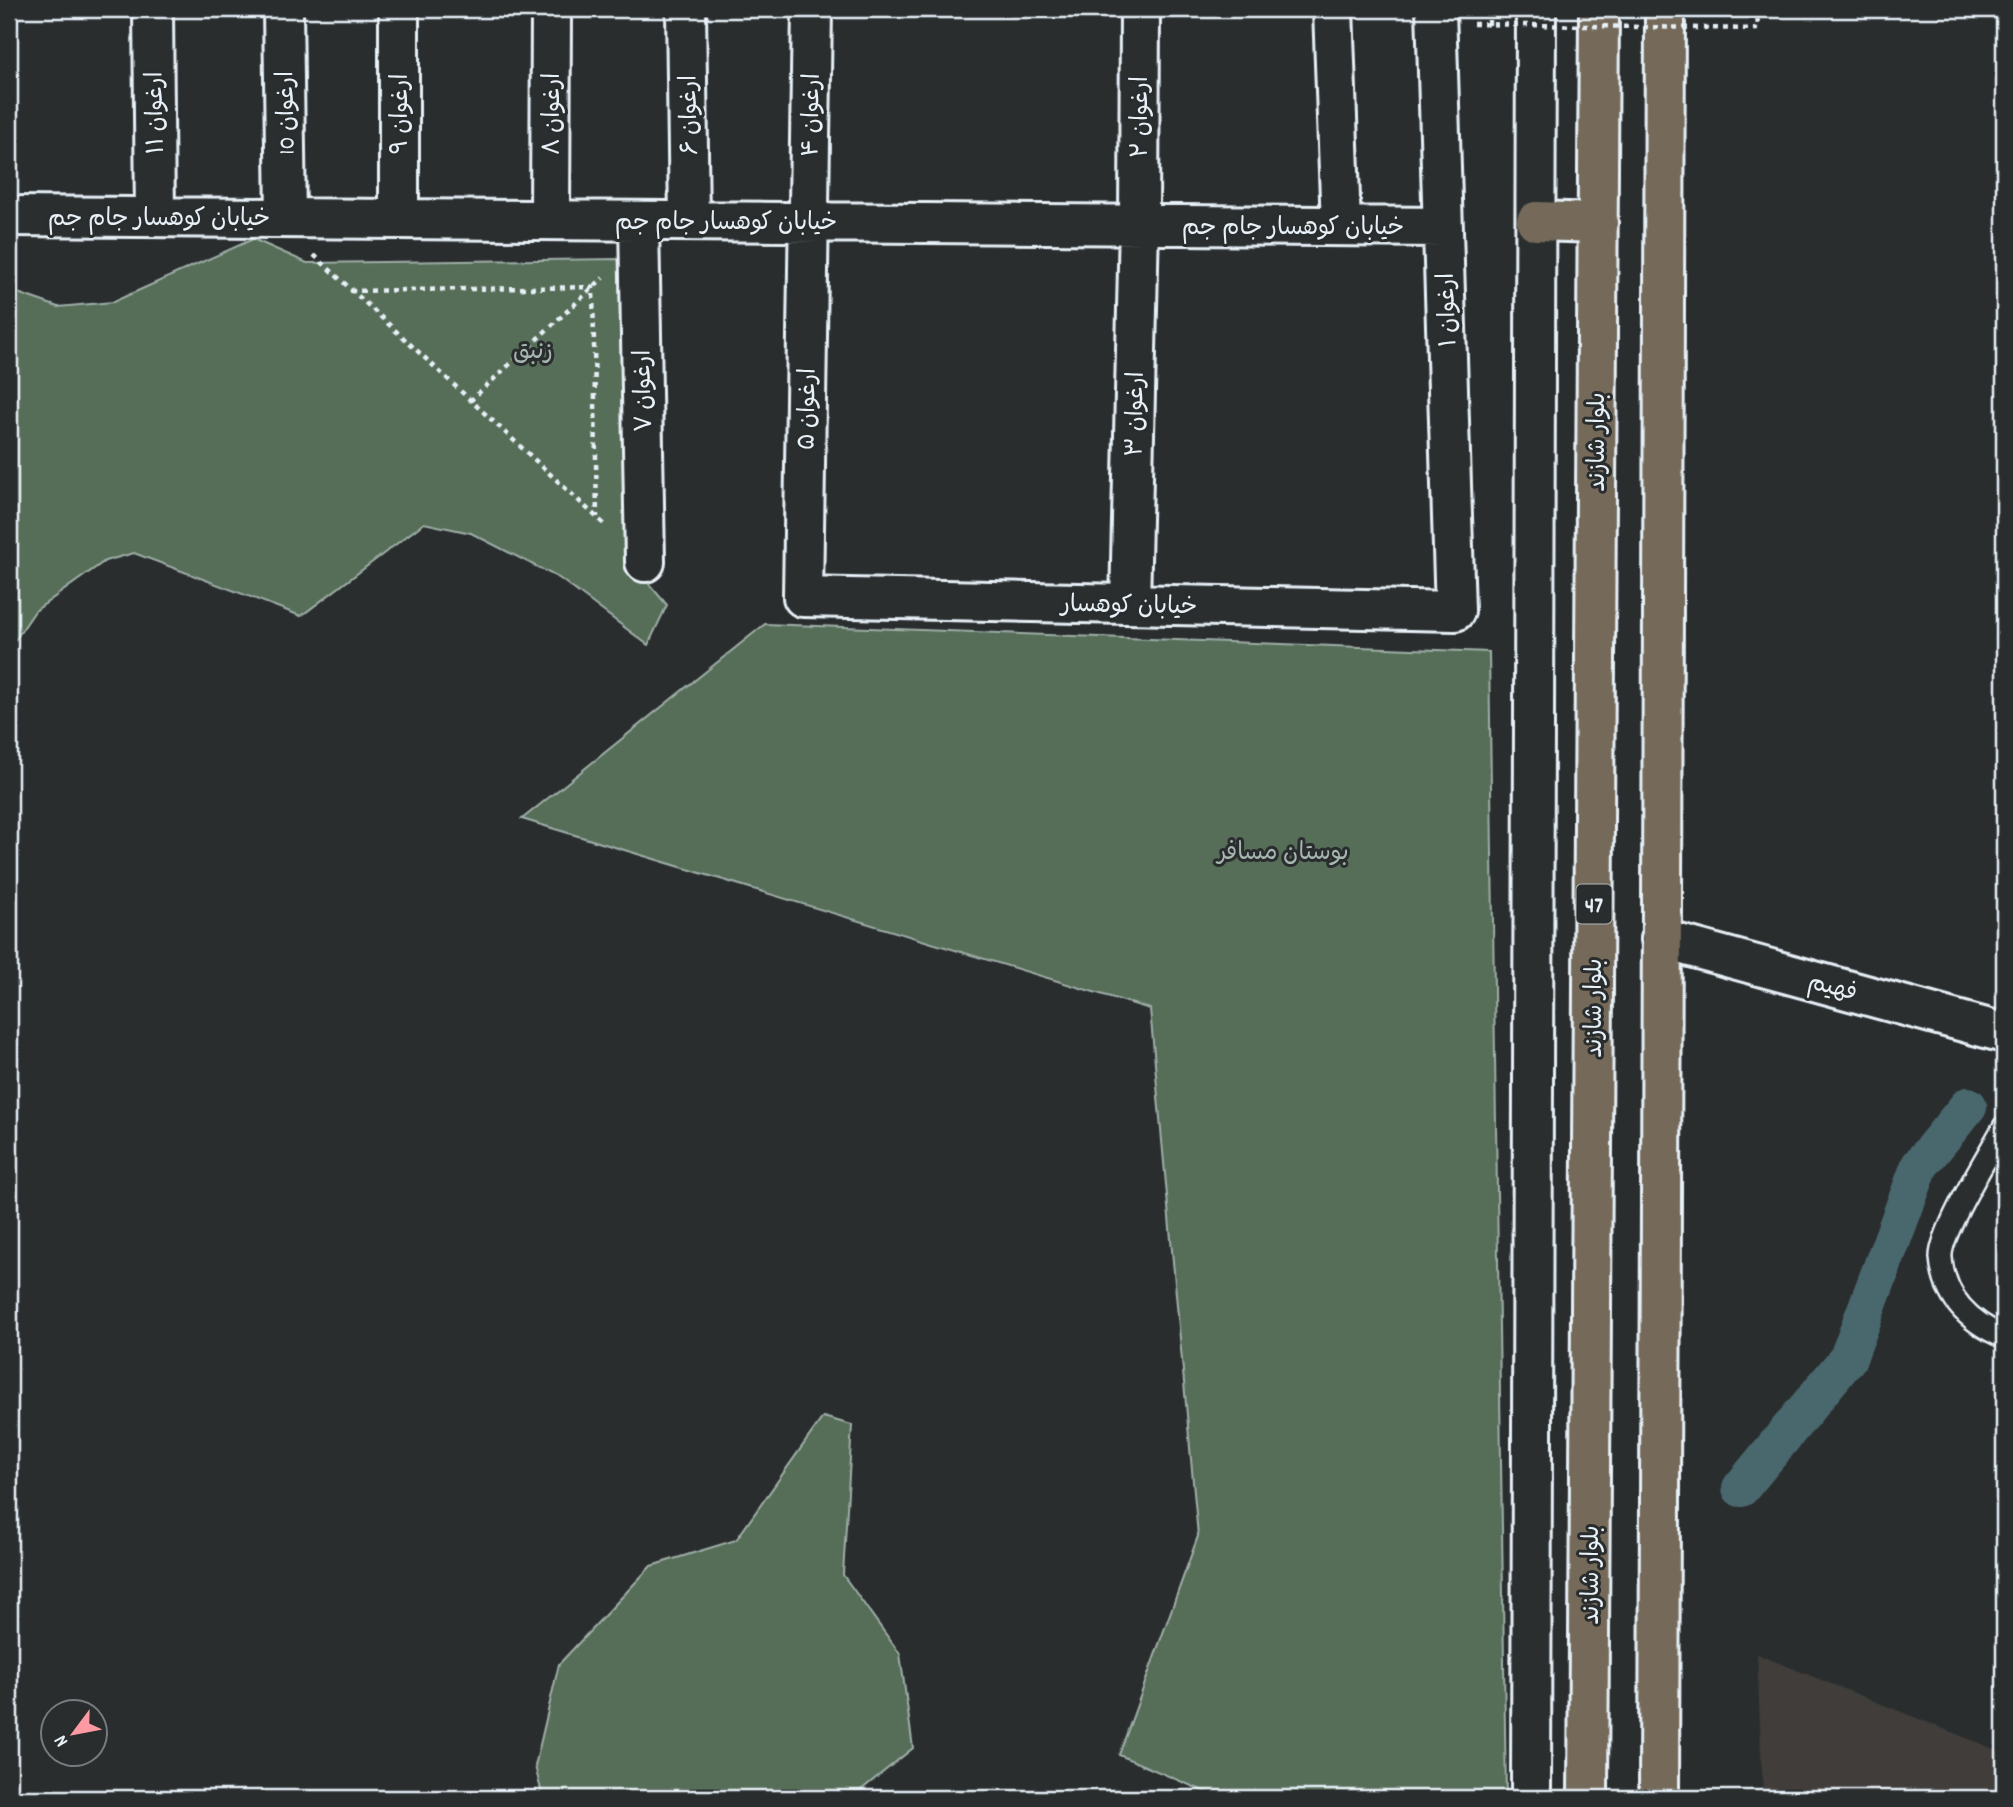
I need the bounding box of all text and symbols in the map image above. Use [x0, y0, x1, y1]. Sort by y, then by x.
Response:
street label: ارغوان ۱۱ [139, 71, 175, 155]
street label: ارغوان 10 [270, 71, 306, 155]
street label: ارغوان ۸ [537, 73, 571, 155]
street label: ارغوان ۴ [795, 73, 831, 157]
street label: ارغوان ۹ [385, 74, 419, 154]
street label: ارغوان ۶ [673, 75, 709, 155]
street label: ارغوان ۲ [1125, 76, 1159, 158]
street label: خیابان کوهسار جام جم [48, 203, 270, 237]
street label: خیابان کوهسار جام جم [615, 207, 837, 241]
street label: خیابان کوهسار جام جم [1182, 212, 1404, 246]
street label: ارغوان ۱ [1431, 272, 1467, 348]
park label: زنبق [513, 336, 553, 370]
street label: ارغوان ۷ [627, 349, 663, 433]
street label: ارغوان ۵ [791, 368, 827, 450]
street label: ارغوان ۳ [1119, 371, 1155, 457]
street label: بلوار شازند [1582, 392, 1616, 492]
street label: خیابان کوهسار [1058, 589, 1197, 625]
park label: بوستان مسافر [1215, 837, 1349, 871]
road number: 47 [1576, 884, 1612, 923]
street label: بلوار شازند [1579, 958, 1613, 1058]
street label: فهیم [1804, 966, 1860, 1012]
street label: بلوار شازند [1576, 1525, 1610, 1625]
north arrow [38, 1699, 108, 1769]
text: N [49, 1729, 76, 1751]

